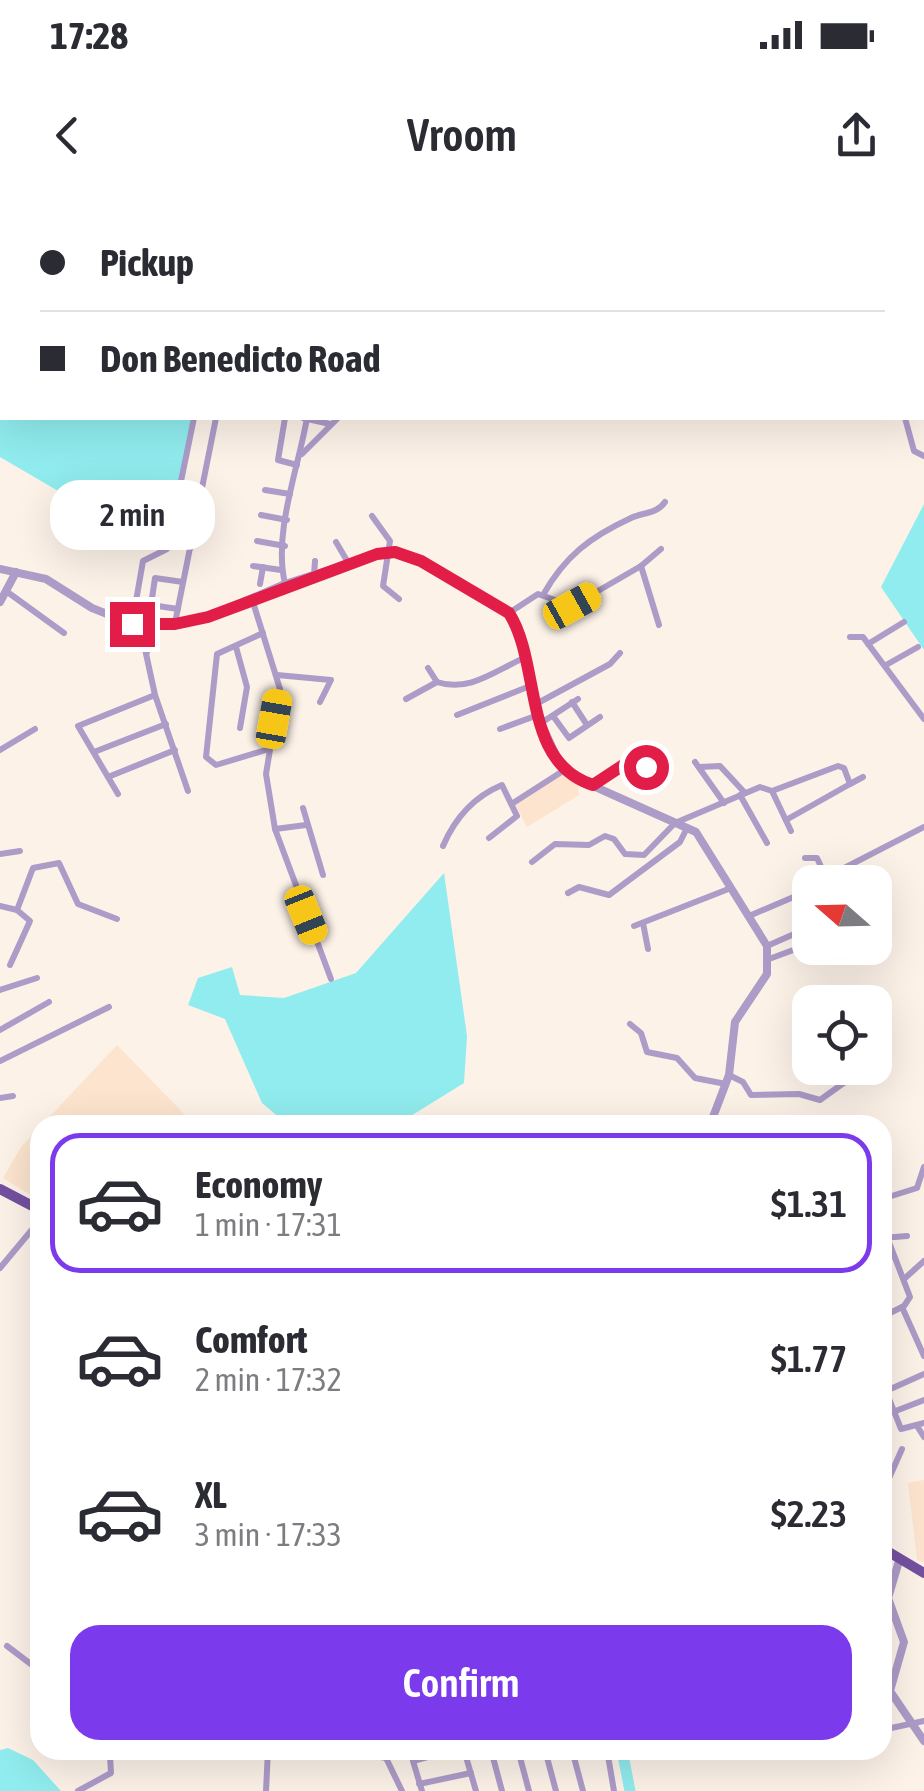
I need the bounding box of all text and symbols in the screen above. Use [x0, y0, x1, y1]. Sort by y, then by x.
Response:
text: 17:28 [50, 14, 128, 57]
icon: back [40, 108, 95, 163]
icon: share [829, 108, 884, 163]
text: Vroom [407, 109, 517, 161]
text: Pickup [100, 241, 194, 284]
text: Don Benedicto Road [100, 337, 381, 380]
callout: 2 min [49, 479, 214, 549]
text: 2 min [100, 496, 165, 533]
car [538, 578, 606, 634]
route end [110, 602, 155, 647]
car [254, 687, 294, 751]
route start [624, 745, 669, 790]
north arrow [792, 865, 892, 965]
map controls [792, 865, 892, 1085]
car [281, 882, 331, 948]
button: locate [792, 985, 892, 1085]
icon: car [75, 1158, 165, 1248]
text: Economy [195, 1163, 322, 1206]
text: $1.31 [771, 1182, 847, 1225]
text: 1 min · 17:31 [195, 1206, 342, 1243]
icon: car [75, 1313, 165, 1403]
text: Comfort [195, 1318, 307, 1361]
text: $1.77 [771, 1337, 847, 1380]
text: 2 min · 17:32 [195, 1361, 342, 1398]
icon: car [75, 1468, 165, 1558]
text: XL [195, 1473, 227, 1516]
text: $2.23 [771, 1492, 847, 1535]
text: 3 min · 17:33 [195, 1516, 342, 1553]
button: Confirm [70, 1625, 852, 1740]

